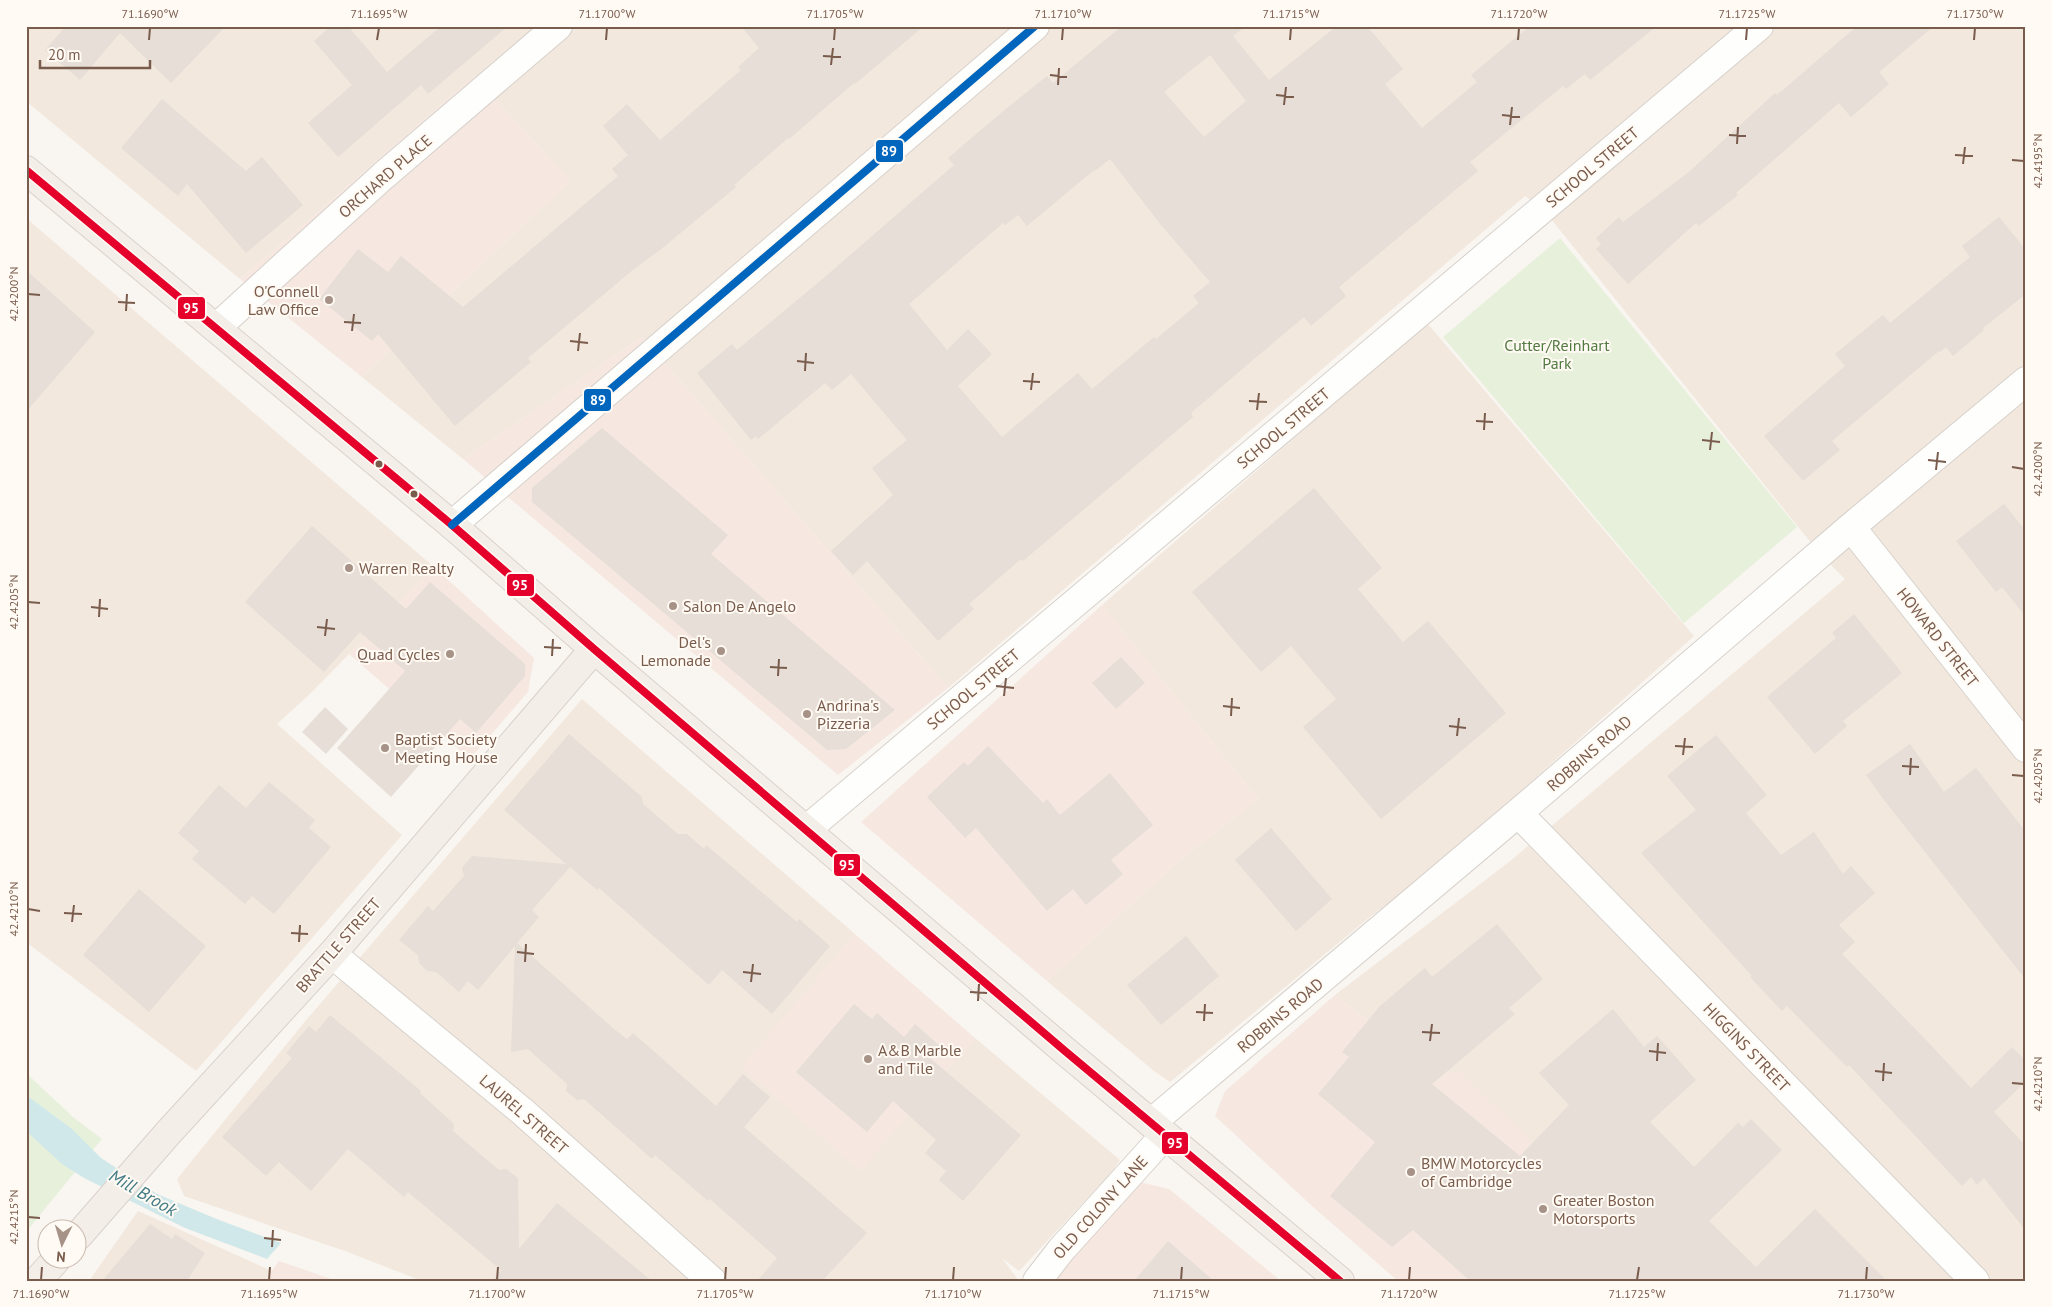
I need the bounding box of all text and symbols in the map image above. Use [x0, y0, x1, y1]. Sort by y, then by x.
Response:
text: 71.1690°W [122, 6, 178, 21]
text: 71.1695°W [351, 6, 407, 21]
text: 71.1700°W [579, 6, 635, 21]
text: 71.1705°W [807, 6, 863, 21]
text: 71.1710°W [1035, 6, 1091, 21]
text: 71.1715°W [1263, 6, 1319, 21]
text: 71.1720°W [1491, 6, 1547, 21]
text: 71.1725°W [1719, 6, 1775, 21]
text: 71.1730°W [1947, 6, 2003, 21]
scale bar [40, 38, 150, 70]
text: 20 m [48, 45, 81, 64]
street label: SCHOOL STREET [1541, 122, 1643, 212]
street label: ORCHARD PLACE [334, 130, 436, 222]
text: 42.4195°N [2030, 134, 2045, 188]
line badge: 89 [875, 139, 904, 163]
text: 89 [881, 142, 897, 160]
text: 42.4200°N [6, 267, 21, 321]
place label: O'Connell Law Office [248, 281, 319, 319]
marker: O'Connell Law Office [323, 294, 335, 306]
line badge: 95 [177, 296, 206, 320]
text: 95 [183, 299, 199, 317]
park label: Cutter/Reinhart Park [1504, 335, 1610, 373]
street label: SCHOOL STREET [1232, 383, 1334, 473]
line badge: 89 [583, 388, 612, 412]
text: 89 [590, 391, 606, 409]
text: 42.4200°N [2030, 442, 2045, 496]
unlabelled marker [374, 459, 384, 469]
unlabelled marker [409, 489, 419, 499]
place label: Warren Realty [359, 558, 454, 578]
marker: Warren Realty [343, 562, 355, 574]
line badge: 95 [506, 573, 535, 597]
text: 42.4205°N [6, 575, 21, 629]
text: 95 [512, 576, 528, 594]
street label: HOWARD STREET [1893, 583, 1983, 691]
place label: Salon De Angelo [683, 596, 796, 616]
marker: Salon De Angelo [667, 600, 679, 612]
place label: Del's Lemonade [641, 632, 711, 670]
place label: Quad Cycles [357, 644, 440, 664]
street label: SCHOOL STREET [922, 644, 1024, 734]
marker: Del's Lemonade [715, 645, 727, 657]
marker: Quad Cycles [444, 648, 456, 660]
place label: Andrina's Pizzeria [817, 695, 880, 733]
marker: Andrina's Pizzeria [801, 708, 813, 720]
street label: ROBBINS ROAD [1543, 711, 1635, 795]
place label: Baptist Society Meeting House [395, 729, 498, 767]
marker: Baptist Society Meeting House [379, 742, 391, 754]
text: 42.4205°N [2030, 749, 2045, 803]
line badge: 95 [833, 853, 861, 877]
text: 95 [839, 856, 855, 874]
text: 42.4210°N [6, 882, 21, 936]
street label: BRATTLE STREET [291, 893, 385, 996]
street label: ROBBINS ROAD [1233, 973, 1327, 1057]
street label: HIGGINS STREET [1699, 998, 1795, 1096]
place label: A&B Marble and Tile [878, 1040, 961, 1078]
marker: A&B Marble and Tile [862, 1053, 874, 1065]
text: 42.4210°N [2030, 1057, 2045, 1111]
street label: LAUREL STREET [476, 1070, 573, 1158]
line badge: 95 [1161, 1131, 1189, 1155]
text: 95 [1167, 1134, 1183, 1152]
street label: OLD COLONY LANE [1048, 1151, 1152, 1263]
place label: BMW Motorcycles of Cambridge [1421, 1153, 1542, 1191]
water label: Mill Brook [105, 1164, 182, 1222]
marker: BMW Motorcycles of Cambridge [1405, 1166, 1417, 1178]
text: 42.4215°N [6, 1190, 21, 1244]
place label: Greater Boston Motorsports [1553, 1190, 1655, 1228]
marker: Greater Boston Motorsports [1537, 1203, 1549, 1215]
north arrow [38, 1220, 88, 1270]
text: N [55, 1248, 66, 1266]
text: 71.1690°W [13, 1286, 69, 1301]
text: 71.1695°W [241, 1286, 297, 1301]
text: 71.1700°W [469, 1286, 525, 1301]
text: 71.1705°W [697, 1286, 753, 1301]
text: 71.1710°W [925, 1286, 981, 1301]
text: 71.1715°W [1153, 1286, 1209, 1301]
text: 71.1720°W [1381, 1286, 1437, 1301]
text: 71.1725°W [1609, 1286, 1665, 1301]
text: 71.1730°W [1838, 1286, 1894, 1301]

